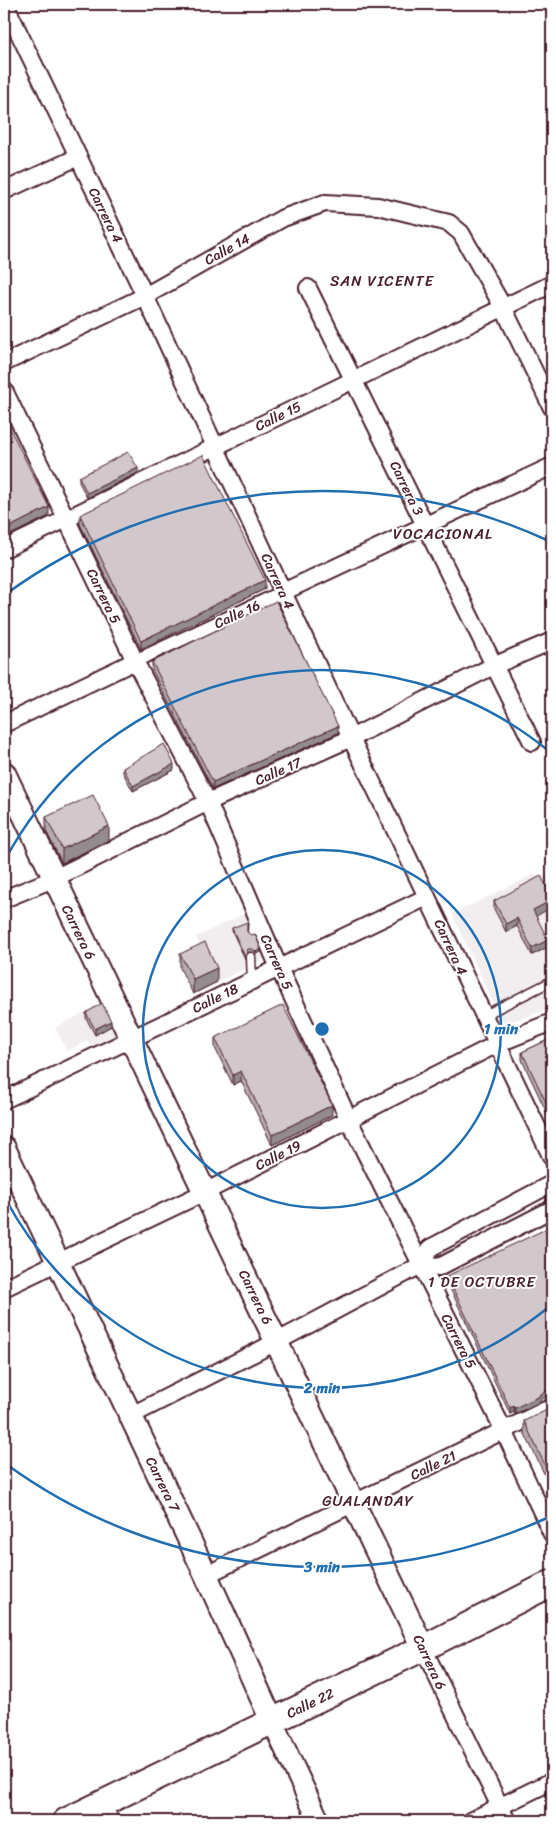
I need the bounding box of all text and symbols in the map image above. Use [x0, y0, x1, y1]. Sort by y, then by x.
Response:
street label: Carrera 4 [81, 183, 130, 248]
street label: Calle 14 [200, 226, 255, 272]
district label: SAN VICENTE [330, 268, 435, 294]
street label: Calle 15 [251, 394, 306, 438]
street label: Carrera 3 [382, 456, 431, 520]
district label: VOCACIONAL [393, 521, 493, 547]
street label: Carrera 4 [254, 549, 302, 614]
street label: Carrera 5 [79, 564, 128, 629]
street label: Calle 16 [210, 593, 265, 636]
street label: Calle 17 [251, 750, 306, 793]
street label: Carrera 6 [54, 900, 103, 964]
street label: Carrera 4 [427, 915, 475, 980]
street label: Carrera 5 [253, 930, 300, 995]
street label: Calle 18 [188, 976, 243, 1020]
text: 1 min [484, 1016, 519, 1042]
centre of rings [313, 1020, 331, 1038]
street label: Calle 19 [251, 1133, 306, 1178]
street label: Carrera 6 [231, 1265, 280, 1329]
district label: 1 DE OCTUBRE [428, 1269, 537, 1295]
street label: Carrera 5 [434, 1309, 483, 1374]
text: 2 min [303, 1375, 341, 1401]
street label: Calle 21 [406, 1444, 461, 1487]
street label: Carrera 7 [138, 1452, 187, 1517]
district label: GUALANDAY [322, 1488, 415, 1514]
text: 3 min [303, 1554, 341, 1580]
street label: Carrera 6 [406, 1630, 453, 1694]
street label: Calle 22 [282, 1681, 339, 1726]

